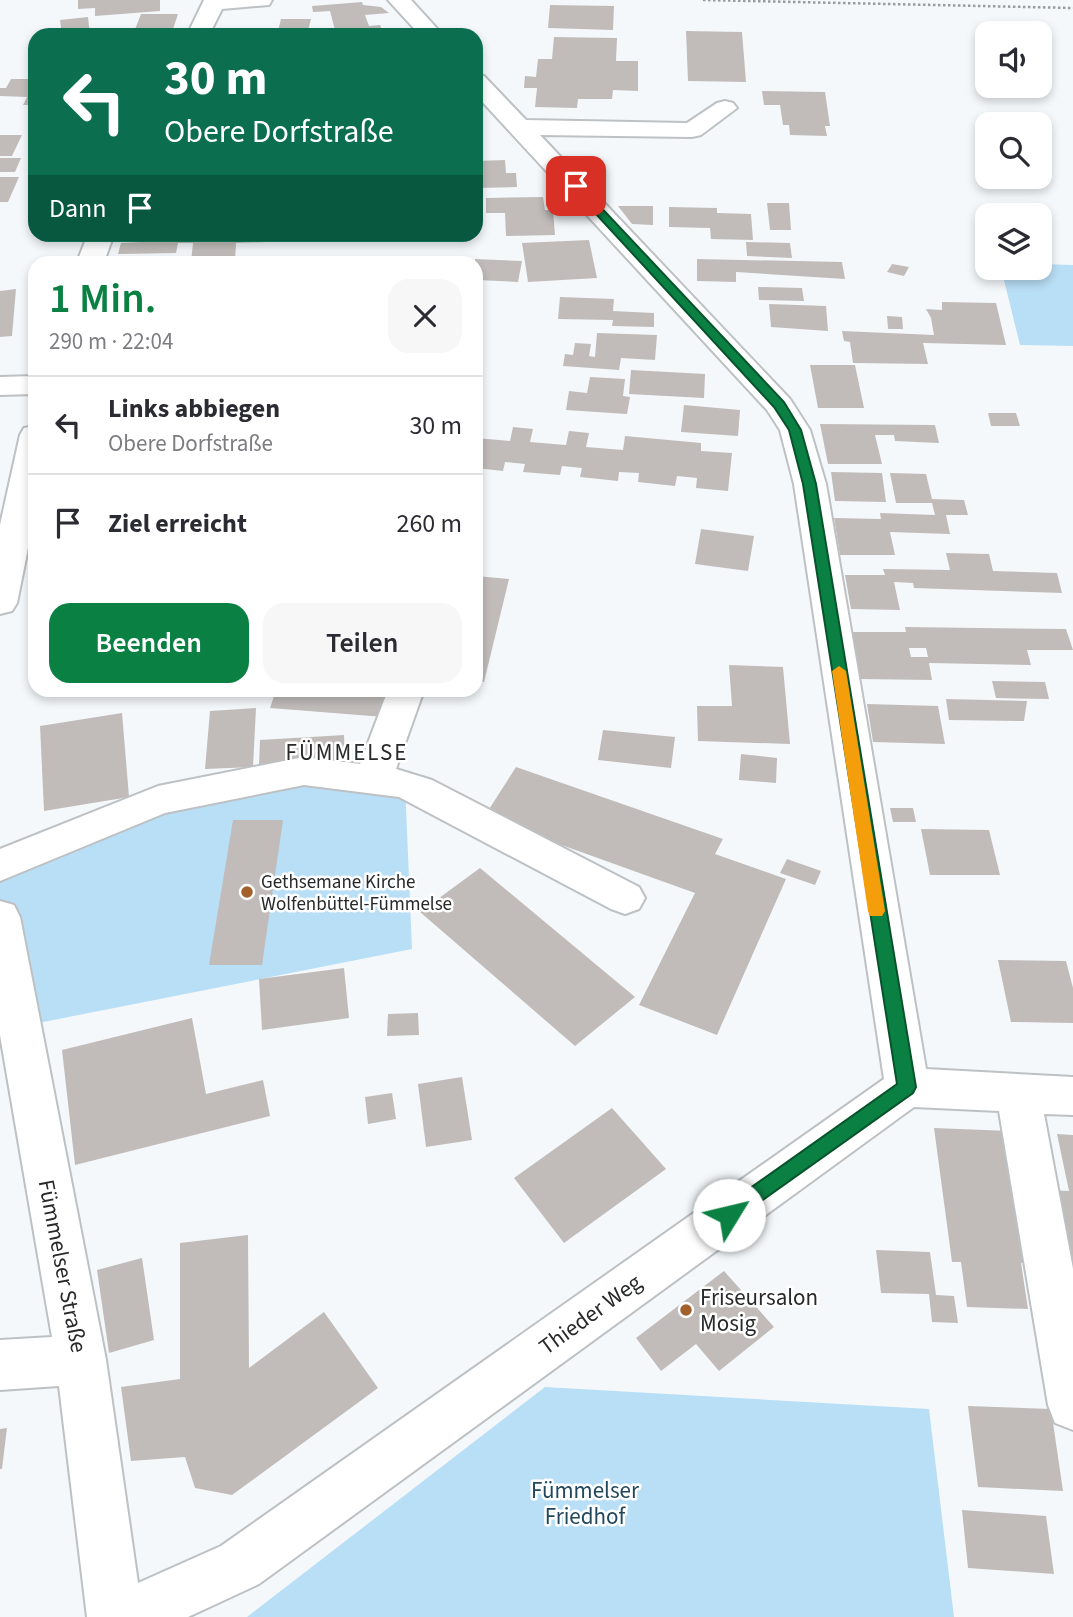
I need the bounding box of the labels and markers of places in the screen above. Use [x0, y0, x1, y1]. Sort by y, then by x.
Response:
pin [546, 156, 606, 216]
place label: Gethsemane Kirche Wolfenbüttel-Fümmelse [261, 869, 452, 918]
marker: Gethsemane Kirche Wolfenbüttel-Fümmelse [239, 884, 255, 900]
place label: Friseursalon Mosig [700, 1281, 818, 1340]
marker: Friseursalon Mosig [678, 1302, 694, 1318]

